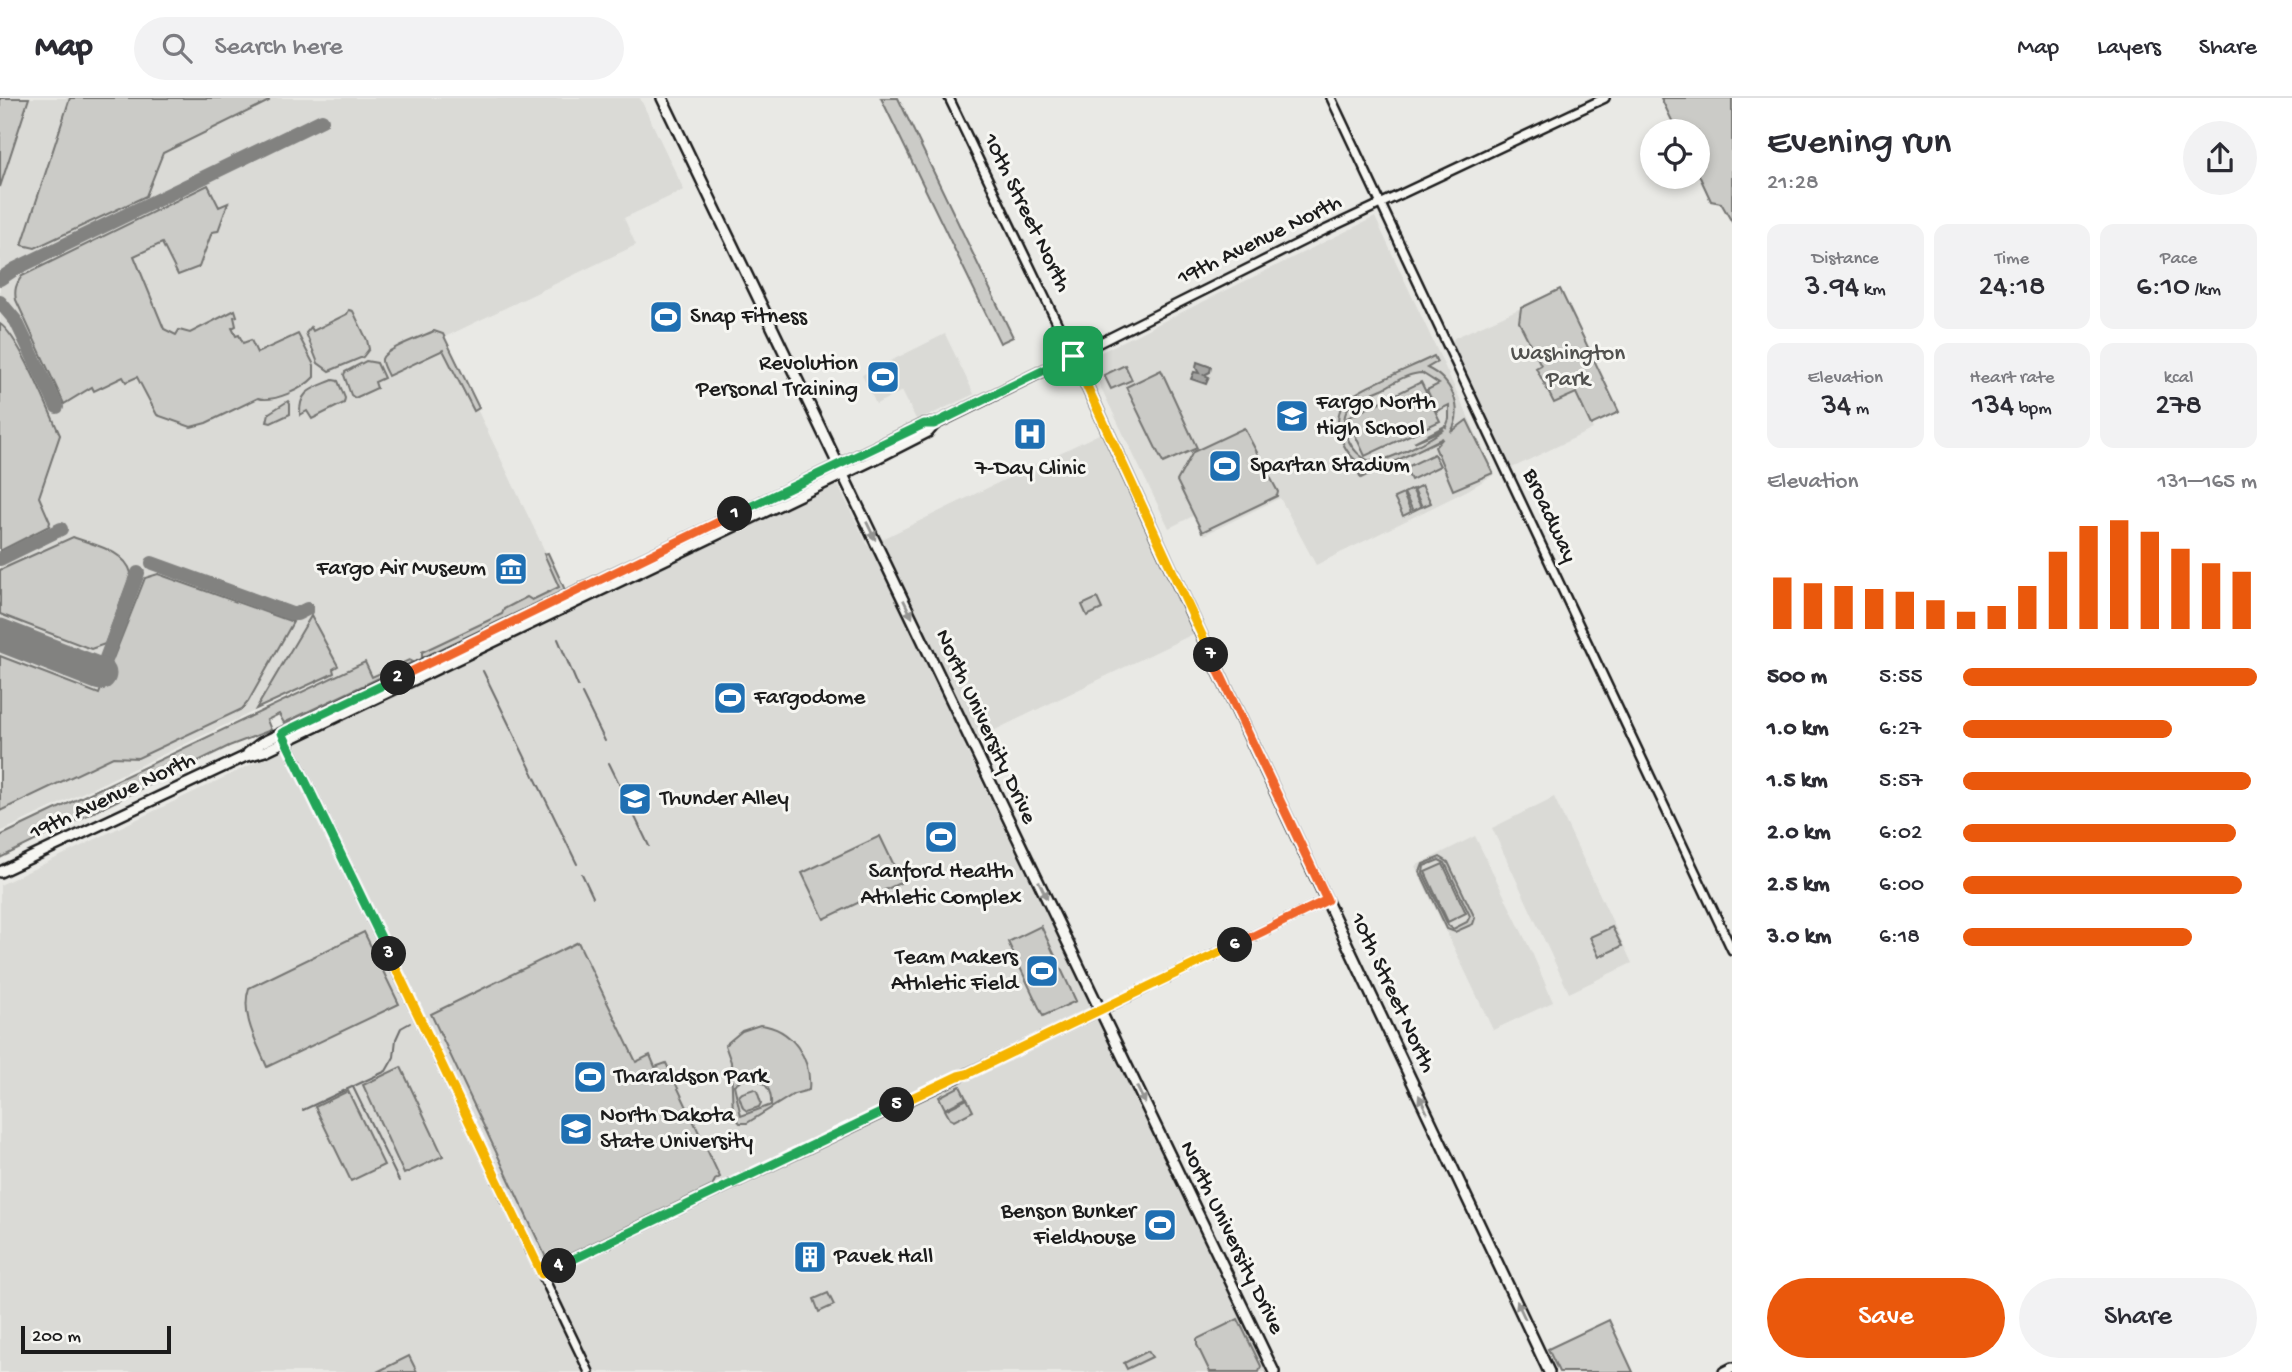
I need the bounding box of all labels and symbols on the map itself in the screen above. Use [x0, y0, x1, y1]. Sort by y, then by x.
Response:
street label: 10th Street North [975, 128, 1076, 297]
street label: 19th Avenue North [1173, 190, 1347, 293]
sports icon: Snap Fitness [647, 298, 685, 336]
place label: Snap Fitness [690, 304, 808, 331]
pin [1043, 326, 1103, 386]
park label: Washington Park [1511, 341, 1625, 394]
place label: Revolution Personal Training [695, 351, 858, 404]
sports icon: Revolution Personal Training [864, 358, 902, 396]
place label: Fargo North High School [1315, 390, 1436, 443]
school or university icon: Fargo North High School [1273, 397, 1311, 435]
hospital icon: 7-Day Clinic [1011, 415, 1049, 453]
sports icon: Spartan Stadium [1206, 447, 1244, 485]
place label: Spartan Stadium [1250, 453, 1410, 480]
place label: 7-Day Clinic [974, 456, 1086, 483]
street label: Broadway [1515, 464, 1582, 567]
pin: 1 [718, 496, 752, 532]
one-way arrow [865, 521, 876, 541]
museum icon: Fargo Air Museum [492, 550, 530, 588]
place label: Fargo Air Museum [315, 556, 486, 583]
one-way arrow [902, 599, 914, 619]
street label: North University Drive [928, 626, 1042, 830]
pin: 7 [1194, 638, 1228, 672]
pin: 2 [380, 660, 416, 696]
sports icon: Fargodome [711, 679, 749, 717]
place label: Fargodome [753, 685, 866, 712]
street label: 19th Avenue North [25, 747, 200, 848]
school or university icon: Thunder Alley [616, 780, 654, 818]
place label: Thunder Alley [658, 786, 789, 813]
sports icon: Sanford Health Athletic Complex [922, 818, 960, 856]
place label: Sanford Health Athletic Complex [861, 859, 1021, 912]
one-way arrow [1037, 880, 1048, 900]
street label: 10th Street North [1343, 908, 1441, 1077]
pin: 6 [1218, 928, 1252, 962]
pin: 3 [372, 936, 406, 972]
place label: Team Makers Athletic Field [891, 945, 1020, 998]
sports icon: Team Makers Athletic Field [1023, 952, 1061, 990]
sports icon: Tharaldson Park [571, 1058, 609, 1096]
place label: Tharaldson Park [612, 1064, 771, 1091]
one-way arrow [1136, 1085, 1147, 1105]
pin: 5 [880, 1088, 914, 1122]
one-way arrow [1417, 1094, 1428, 1115]
place label: North Dakota State University [600, 1103, 753, 1156]
school or university icon: North Dakota State University [557, 1110, 595, 1148]
street label: North University Drive [1173, 1137, 1290, 1340]
place label: Benson Bunker Fieldhouse [1000, 1199, 1138, 1252]
sports icon: Benson Bunker Fieldhouse [1141, 1206, 1179, 1244]
building icon: Pavek Hall [791, 1238, 829, 1276]
place label: Pavek Hall [833, 1244, 933, 1271]
pin: 4 [542, 1248, 576, 1284]
one-way arrow [1515, 1300, 1526, 1320]
scale bar [21, 1323, 172, 1355]

